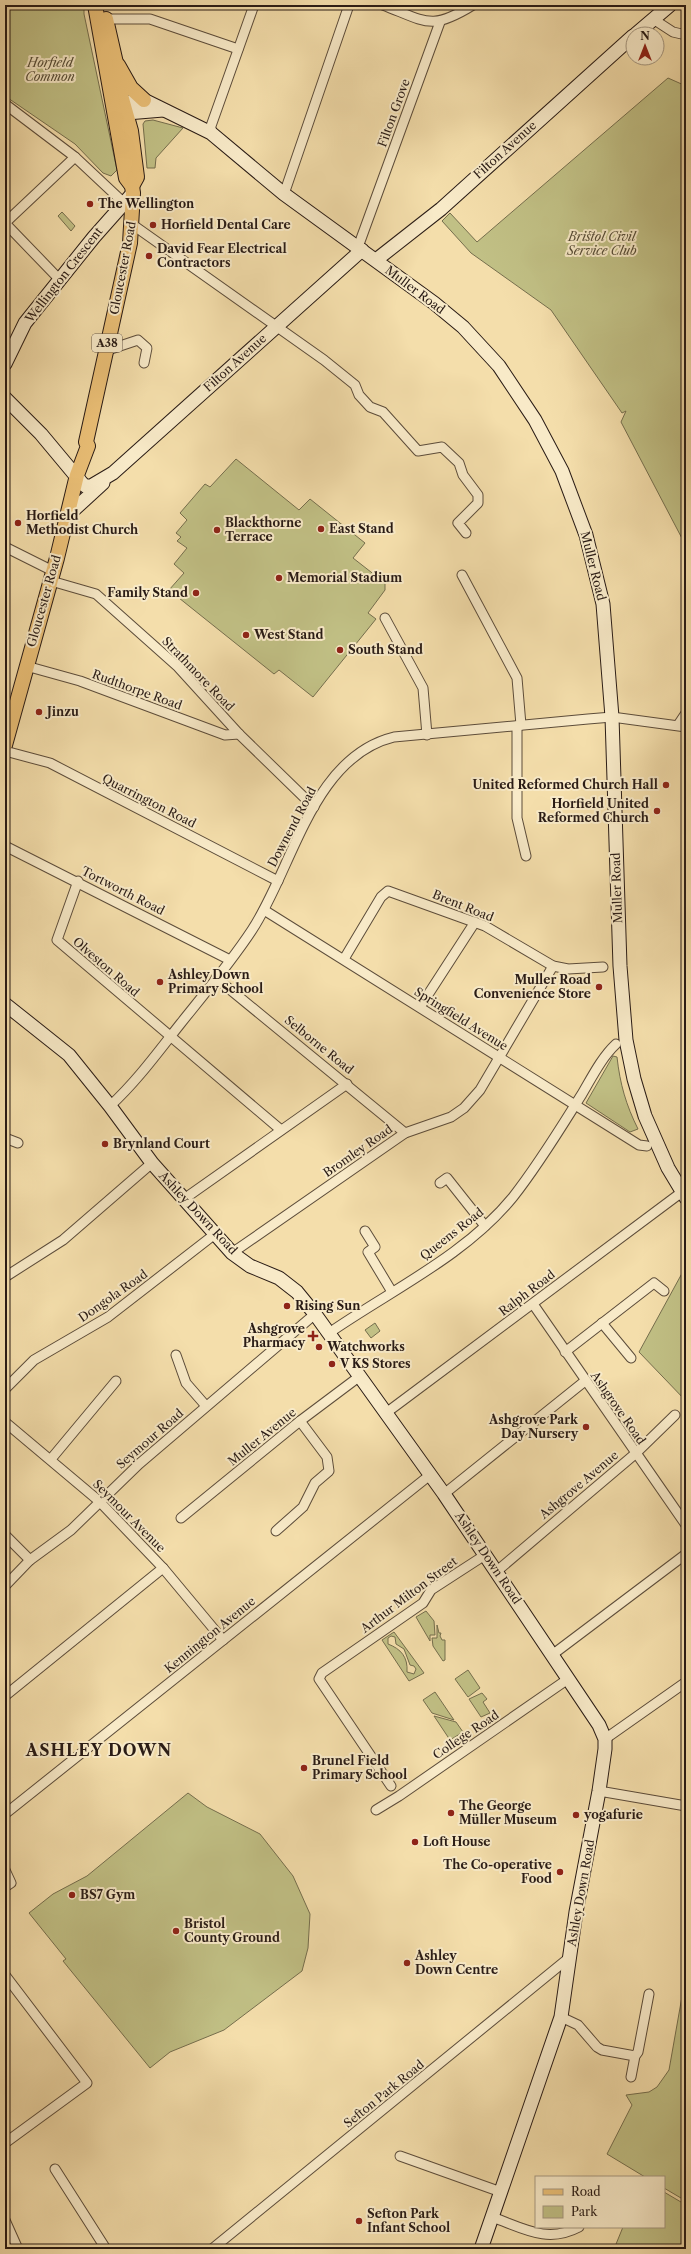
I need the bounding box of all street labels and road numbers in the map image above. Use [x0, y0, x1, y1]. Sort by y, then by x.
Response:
street label: Filton Grove [374, 76, 413, 149]
street label: Filton Avenue [470, 117, 539, 182]
street label: Gloucester Road [106, 219, 139, 316]
street label: Wellington Crescent [21, 224, 106, 326]
street label: Muller Road [382, 262, 449, 317]
street label: Filton Avenue [200, 330, 269, 395]
road number: A38 [92, 334, 122, 352]
street label: Muller Road [578, 530, 609, 603]
street label: Gloucester Road [23, 553, 64, 648]
street label: Strathmore Road [159, 633, 238, 714]
street label: Rudthorpe Road [90, 666, 185, 713]
street label: Quarrington Road [100, 770, 199, 831]
street label: Downend Road [264, 784, 319, 869]
street label: Muller Road [608, 852, 625, 924]
street label: Tortworth Road [79, 863, 168, 918]
street label: Brent Road [430, 886, 497, 925]
street label: Olveston Road [70, 934, 143, 1000]
street label: Springfield Avenue [412, 984, 511, 1054]
street label: Selborne Road [282, 1012, 357, 1077]
street label: Bromley Road [320, 1121, 396, 1180]
street label: Ashley Down Road [155, 1167, 241, 1258]
street label: Queens Road [417, 1204, 487, 1263]
street label: Dongola Road [75, 1266, 151, 1325]
street label: Ralph Road [496, 1266, 558, 1319]
street label: Ashgrove Road [587, 1368, 650, 1448]
street label: Muller Avenue [225, 1404, 299, 1469]
street label: Seymour Road [113, 1405, 187, 1472]
street label: Ashgrove Avenue [536, 1447, 621, 1523]
street label: Seymour Avenue [90, 1476, 169, 1555]
street label: Ashley Down Road [451, 1508, 525, 1607]
street label: Arthur Milton Street [357, 1553, 460, 1636]
street label: Kennington Avenue [161, 1593, 258, 1676]
street label: College Road [430, 1707, 502, 1762]
street label: Ashley Down Road [564, 1838, 597, 1948]
street label: Sefton Park Road [341, 2056, 427, 2131]

